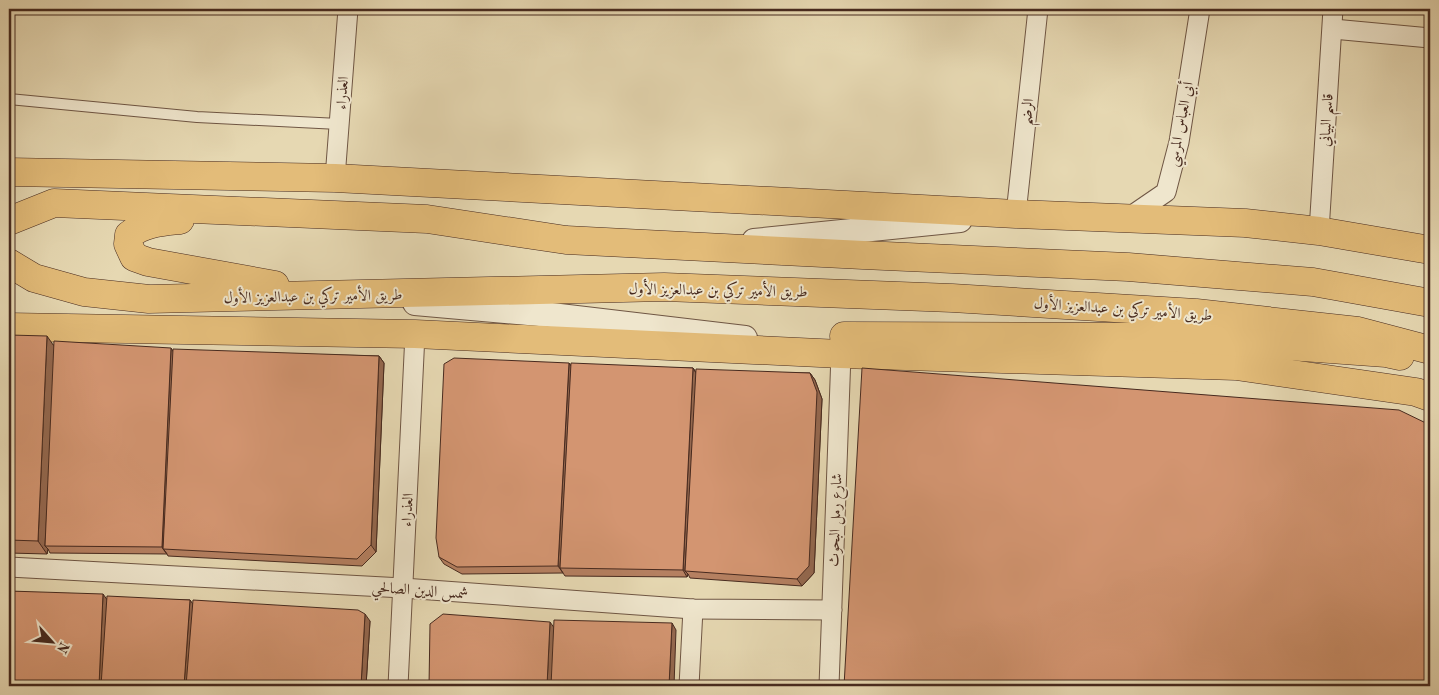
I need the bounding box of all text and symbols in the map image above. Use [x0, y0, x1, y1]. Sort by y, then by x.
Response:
street label: العذراء [335, 76, 352, 110]
street label: أبي العباس المرسي [1161, 79, 1202, 169]
street label: قاسم البياني [1318, 93, 1343, 148]
street label: الرضم [1019, 98, 1043, 127]
street label: طريق الأمير تركي بن عبدالعزيز الأول [628, 277, 808, 304]
street label: طريق الأمير تركي بن عبدالعزيز الأول [223, 283, 403, 310]
street label: طريق الأمير تركي بن عبدالعزيز الأول [1033, 292, 1213, 327]
street label: شارع رمل البحوث [827, 473, 850, 567]
street label: العذراء [400, 493, 417, 527]
street label: شمس الدين الصالحي [371, 581, 469, 607]
north arrow [28, 618, 78, 668]
text: N [54, 640, 71, 656]

